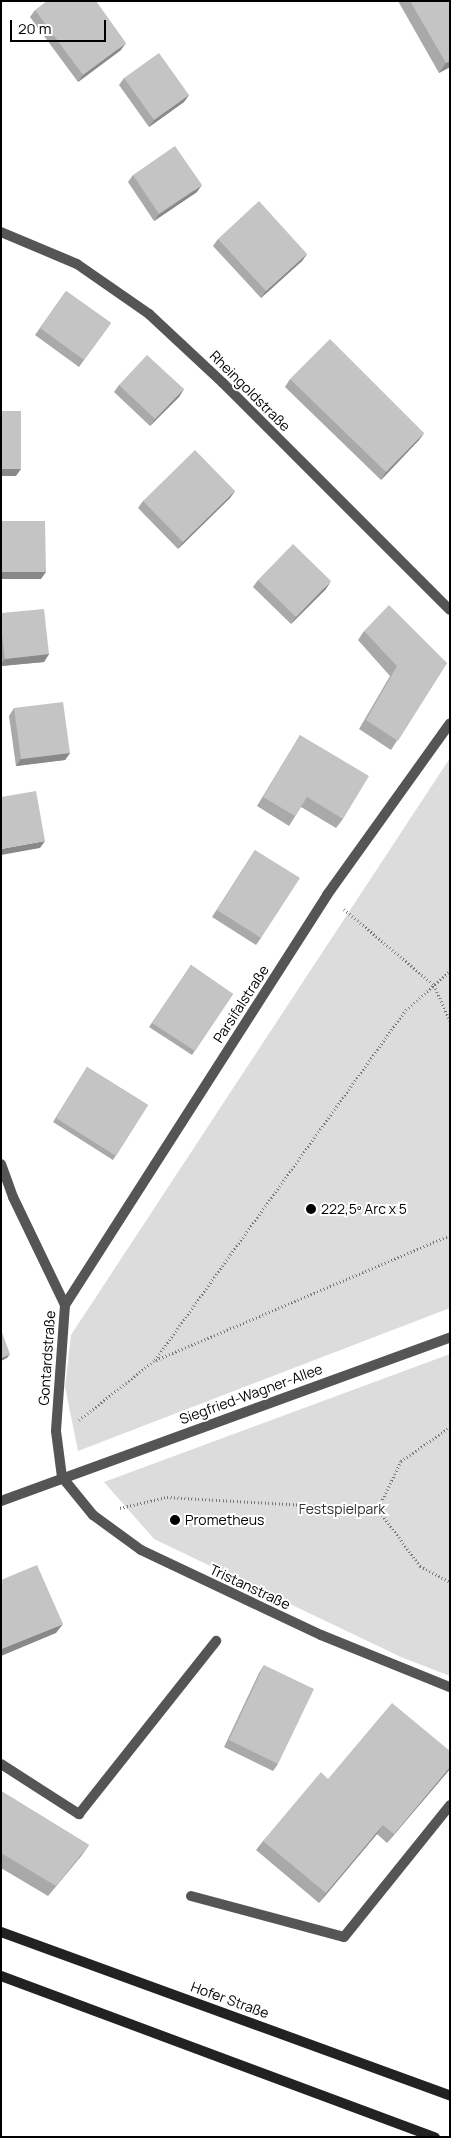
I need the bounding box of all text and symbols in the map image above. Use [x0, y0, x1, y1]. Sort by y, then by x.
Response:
scale bar [12, 10, 109, 42]
text: 20 m [18, 18, 51, 39]
street label: Rheingoldstraße [206, 347, 294, 435]
street label: Parsifalstraße [210, 962, 272, 1046]
place label: 222,5º Arc x 5 [321, 1201, 407, 1217]
marker: 222,5º Arc x 5 [305, 1203, 317, 1215]
street label: Gontardstraße [35, 1310, 59, 1406]
street label: Siegfried-Wagner-Allee [177, 1360, 325, 1428]
park label: Festspielpark [299, 1501, 385, 1517]
place label: Prometheus [185, 1512, 264, 1528]
marker: Prometheus [169, 1514, 181, 1526]
street label: Tristanstraße [207, 1561, 293, 1613]
street label: Hofer Straße [189, 1978, 271, 2022]

